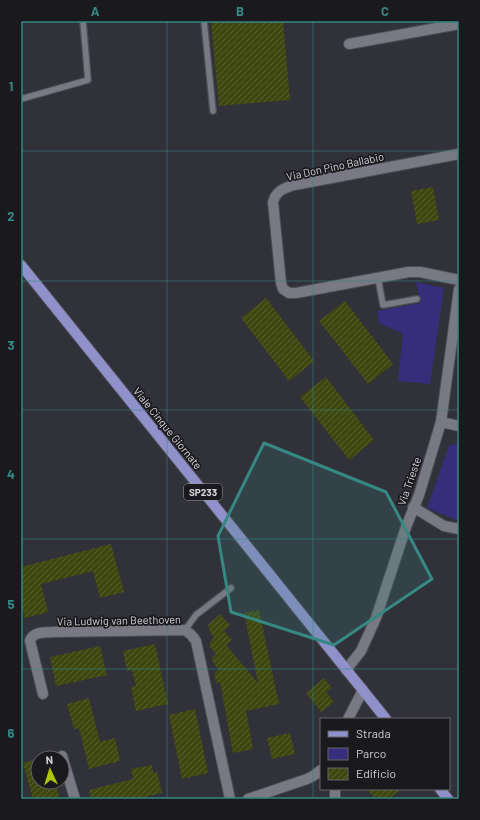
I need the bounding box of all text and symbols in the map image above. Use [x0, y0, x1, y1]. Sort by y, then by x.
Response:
text: A [91, 3, 100, 19]
text: B [236, 3, 244, 19]
text: C [381, 3, 389, 19]
text: 1 [9, 78, 13, 94]
street label: Via Don Pino Ballabio [285, 149, 385, 183]
text: 2 [7, 208, 15, 224]
text: 3 [7, 337, 15, 353]
street label: Viale Cinque Giornate [131, 384, 205, 472]
street label: Via Trieste [395, 455, 423, 507]
text: 4 [7, 466, 15, 482]
road number: SP233 [184, 484, 222, 500]
text: 5 [7, 596, 15, 612]
street label: Via Ludwig van Beethoven [57, 612, 181, 628]
legend [320, 718, 450, 790]
text: 6 [8, 725, 15, 741]
text: Strada [356, 726, 391, 740]
text: Parco [356, 746, 386, 760]
north arrow [30, 750, 70, 790]
text: N [45, 753, 53, 766]
text: Edificio [356, 766, 396, 780]

